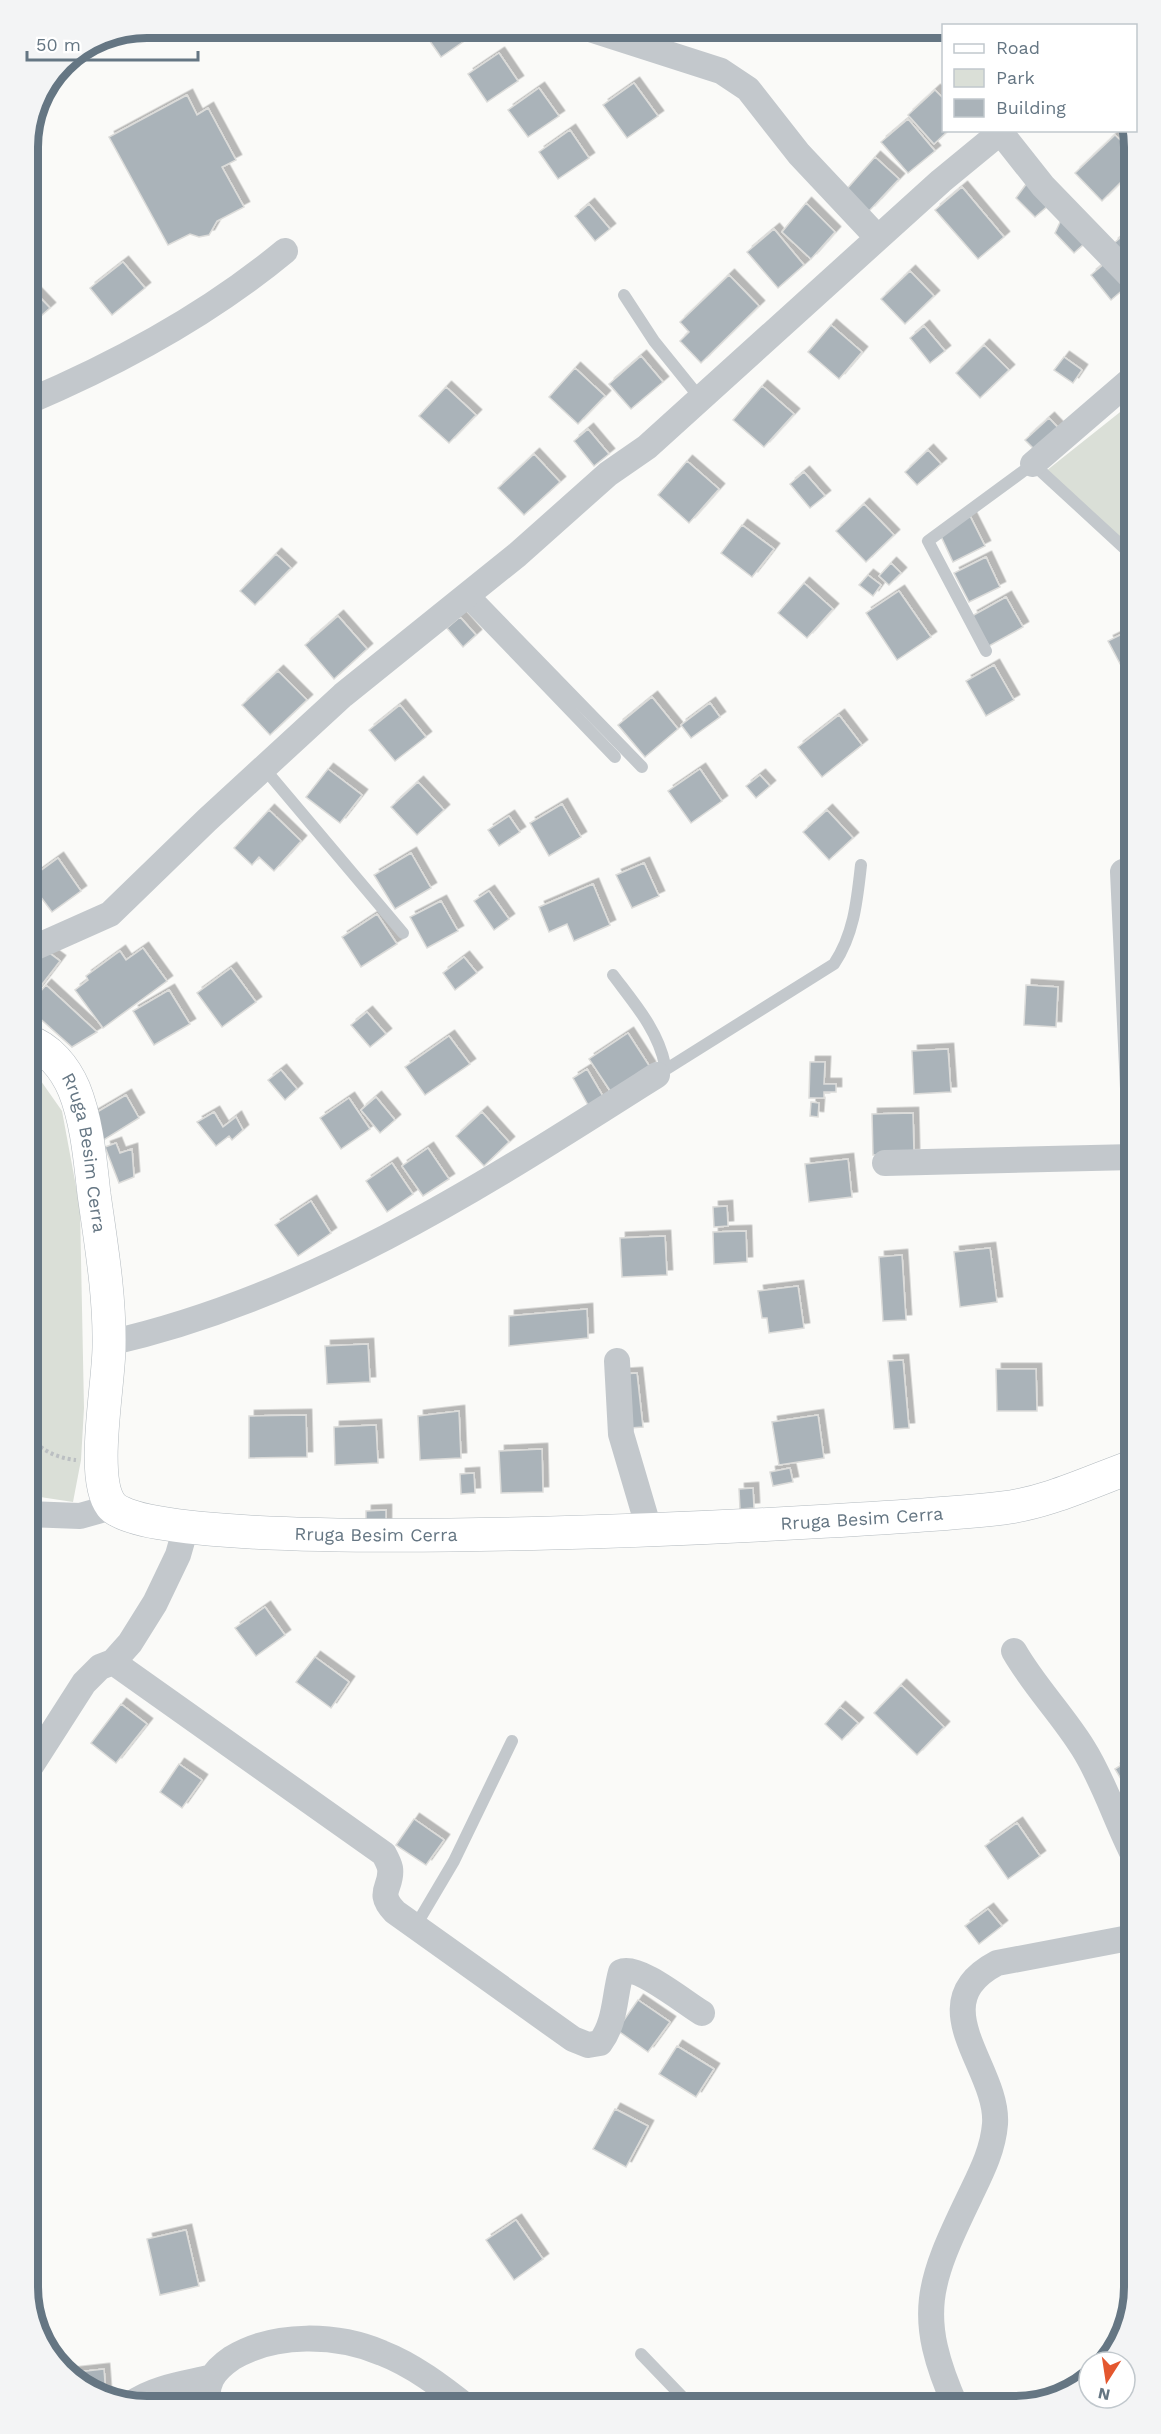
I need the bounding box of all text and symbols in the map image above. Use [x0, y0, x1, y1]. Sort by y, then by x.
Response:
scale bar [27, 24, 198, 62]
legend [942, 24, 1137, 132]
text: 50 m [36, 34, 81, 55]
text: Road [996, 37, 1040, 58]
text: Park [996, 67, 1035, 88]
text: Building [996, 97, 1066, 118]
street label: Rruga Besim Cerra [58, 1069, 110, 1234]
street label: Rruga Besim Cerra [780, 1502, 944, 1534]
street label: Rruga Besim Cerra [294, 1523, 458, 1545]
north arrow [1077, 2350, 1137, 2410]
text: N [1096, 2384, 1112, 2405]

